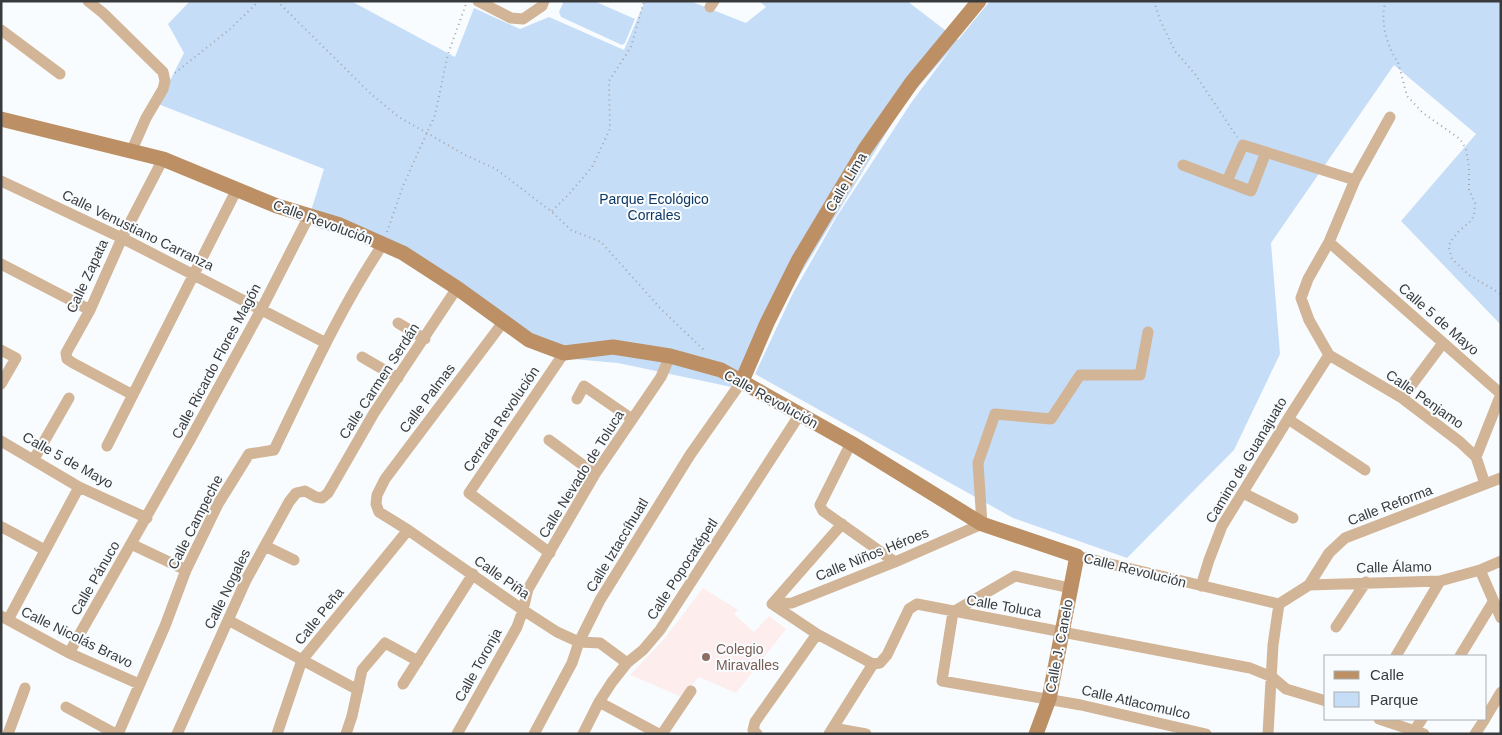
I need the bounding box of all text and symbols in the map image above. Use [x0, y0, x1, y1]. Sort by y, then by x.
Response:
street label: Calle Lima [822, 149, 870, 214]
street label: Calle Venustiano Carranza [60, 186, 217, 274]
park label: Parque Ecológico Corrales [599, 191, 709, 223]
street label: Calle Revolución [271, 197, 375, 247]
street label: Calle Zapata [63, 236, 111, 315]
street label: Calle 5 de Mayo [1396, 280, 1483, 358]
street label: Calle Ricardo Flores Magón [168, 281, 264, 441]
street label: Calle Carmen Serdán [336, 320, 422, 442]
street label: Calle Palmas [396, 360, 458, 436]
street label: Cerrada Revolución [460, 363, 542, 475]
street label: Calle Penjamo [1383, 366, 1467, 432]
street label: Calle Revolución [721, 367, 821, 431]
street label: Camino de Guanajuato [1202, 394, 1290, 526]
street label: Calle Nevado de Toluca [535, 407, 627, 541]
street label: Calle 5 de Mayo [20, 428, 116, 492]
street label: Calle Campeche [164, 472, 226, 572]
street label: Calle Reforma [1345, 481, 1435, 529]
street label: Calle Iztaccíhuatl [583, 495, 651, 595]
street label: Calle Popocatépetl [643, 515, 721, 623]
street label: Calle Niños Héroes [813, 524, 931, 584]
street label: Calle Pánuco [67, 538, 123, 618]
street label: Calle Nogales [201, 546, 253, 632]
street label: Calle Revolución [1082, 550, 1188, 590]
street label: Calle Piña [471, 552, 533, 602]
street label: Calle Álamo [1356, 558, 1432, 576]
street label: Calle Peña [291, 584, 347, 648]
street label: Calle Toluca [965, 592, 1043, 621]
street label: Calle J. Canelo [1042, 598, 1076, 694]
street label: Calle Nicolás Bravo [19, 603, 136, 671]
street label: Calle Toronja [451, 625, 505, 705]
place label: Colegio Miravalles [716, 641, 779, 673]
marker: Colegio Miravalles [700, 651, 712, 663]
legend [1324, 655, 1487, 720]
text: Calle [1370, 666, 1404, 683]
street label: Calle Atlacomulco [1080, 682, 1192, 722]
text: Parque [1370, 691, 1418, 708]

